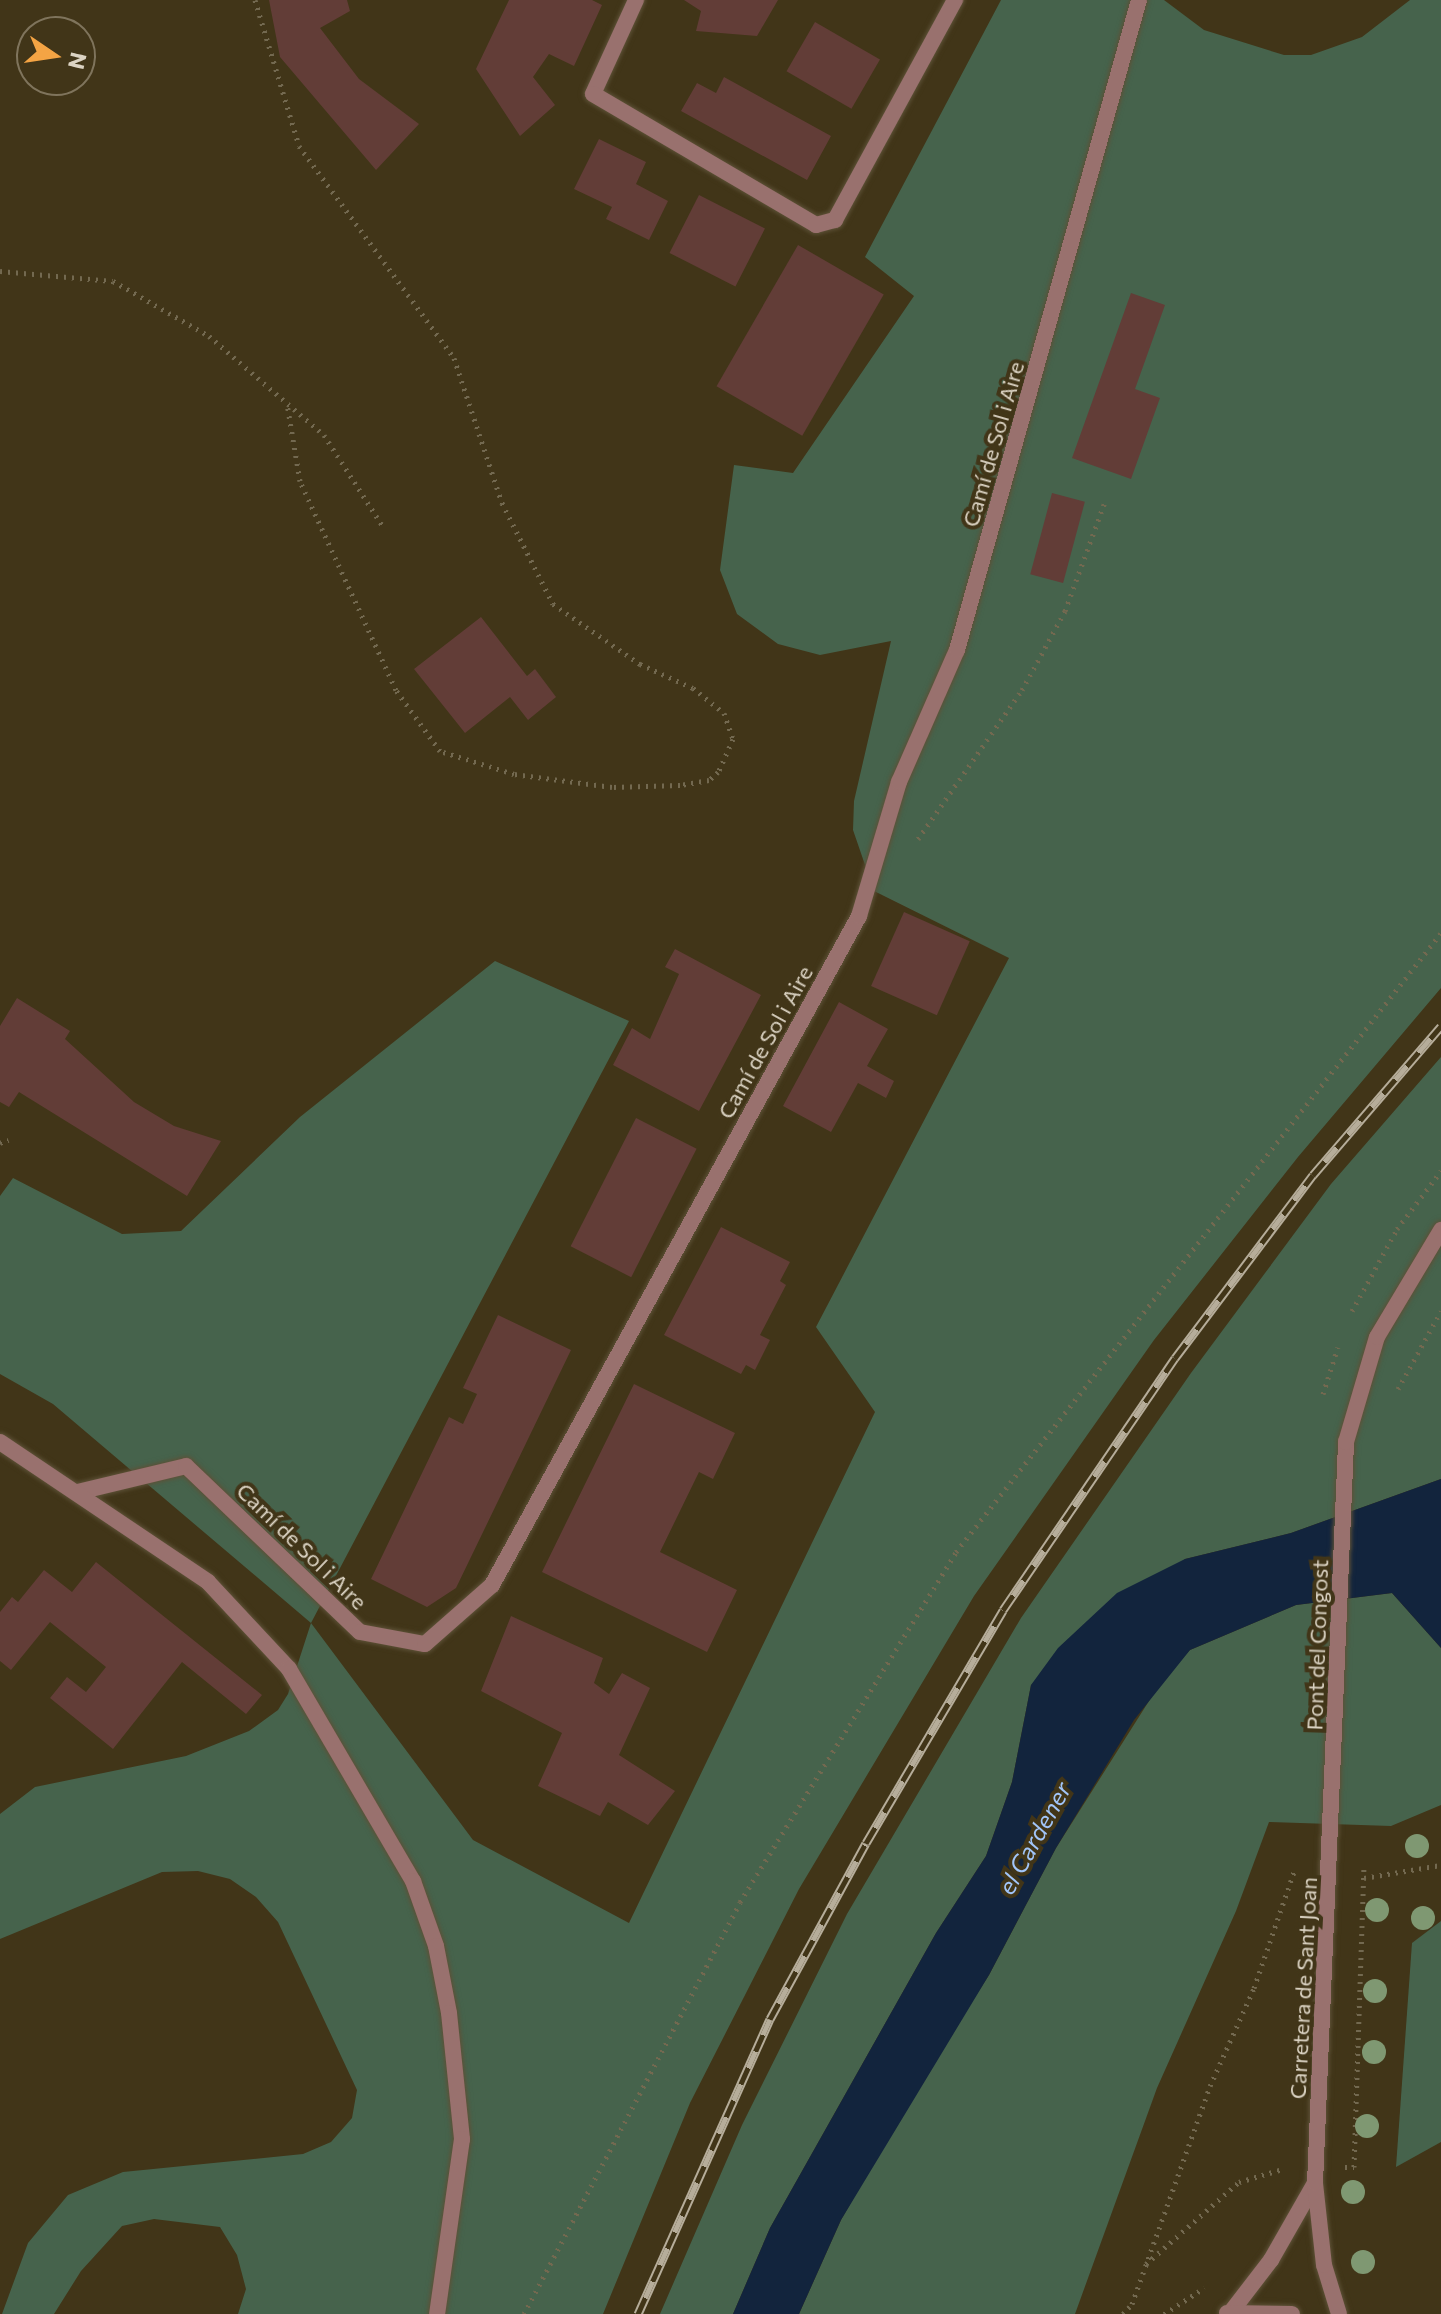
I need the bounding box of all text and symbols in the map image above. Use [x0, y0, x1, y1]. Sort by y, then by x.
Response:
north arrow [16, 16, 96, 96]
text: N [63, 50, 93, 72]
street label: Camí de Sol i Aire [957, 358, 1029, 530]
street label: Camí de Sol i Aire [712, 961, 818, 1123]
street label: Camí de Sol i Aire [231, 1477, 373, 1615]
street label: Pont del Congost [1301, 1559, 1333, 1731]
water label: el Cardener [991, 1777, 1077, 1899]
street label: Carretera de Sant Joan [1284, 1876, 1322, 2100]

